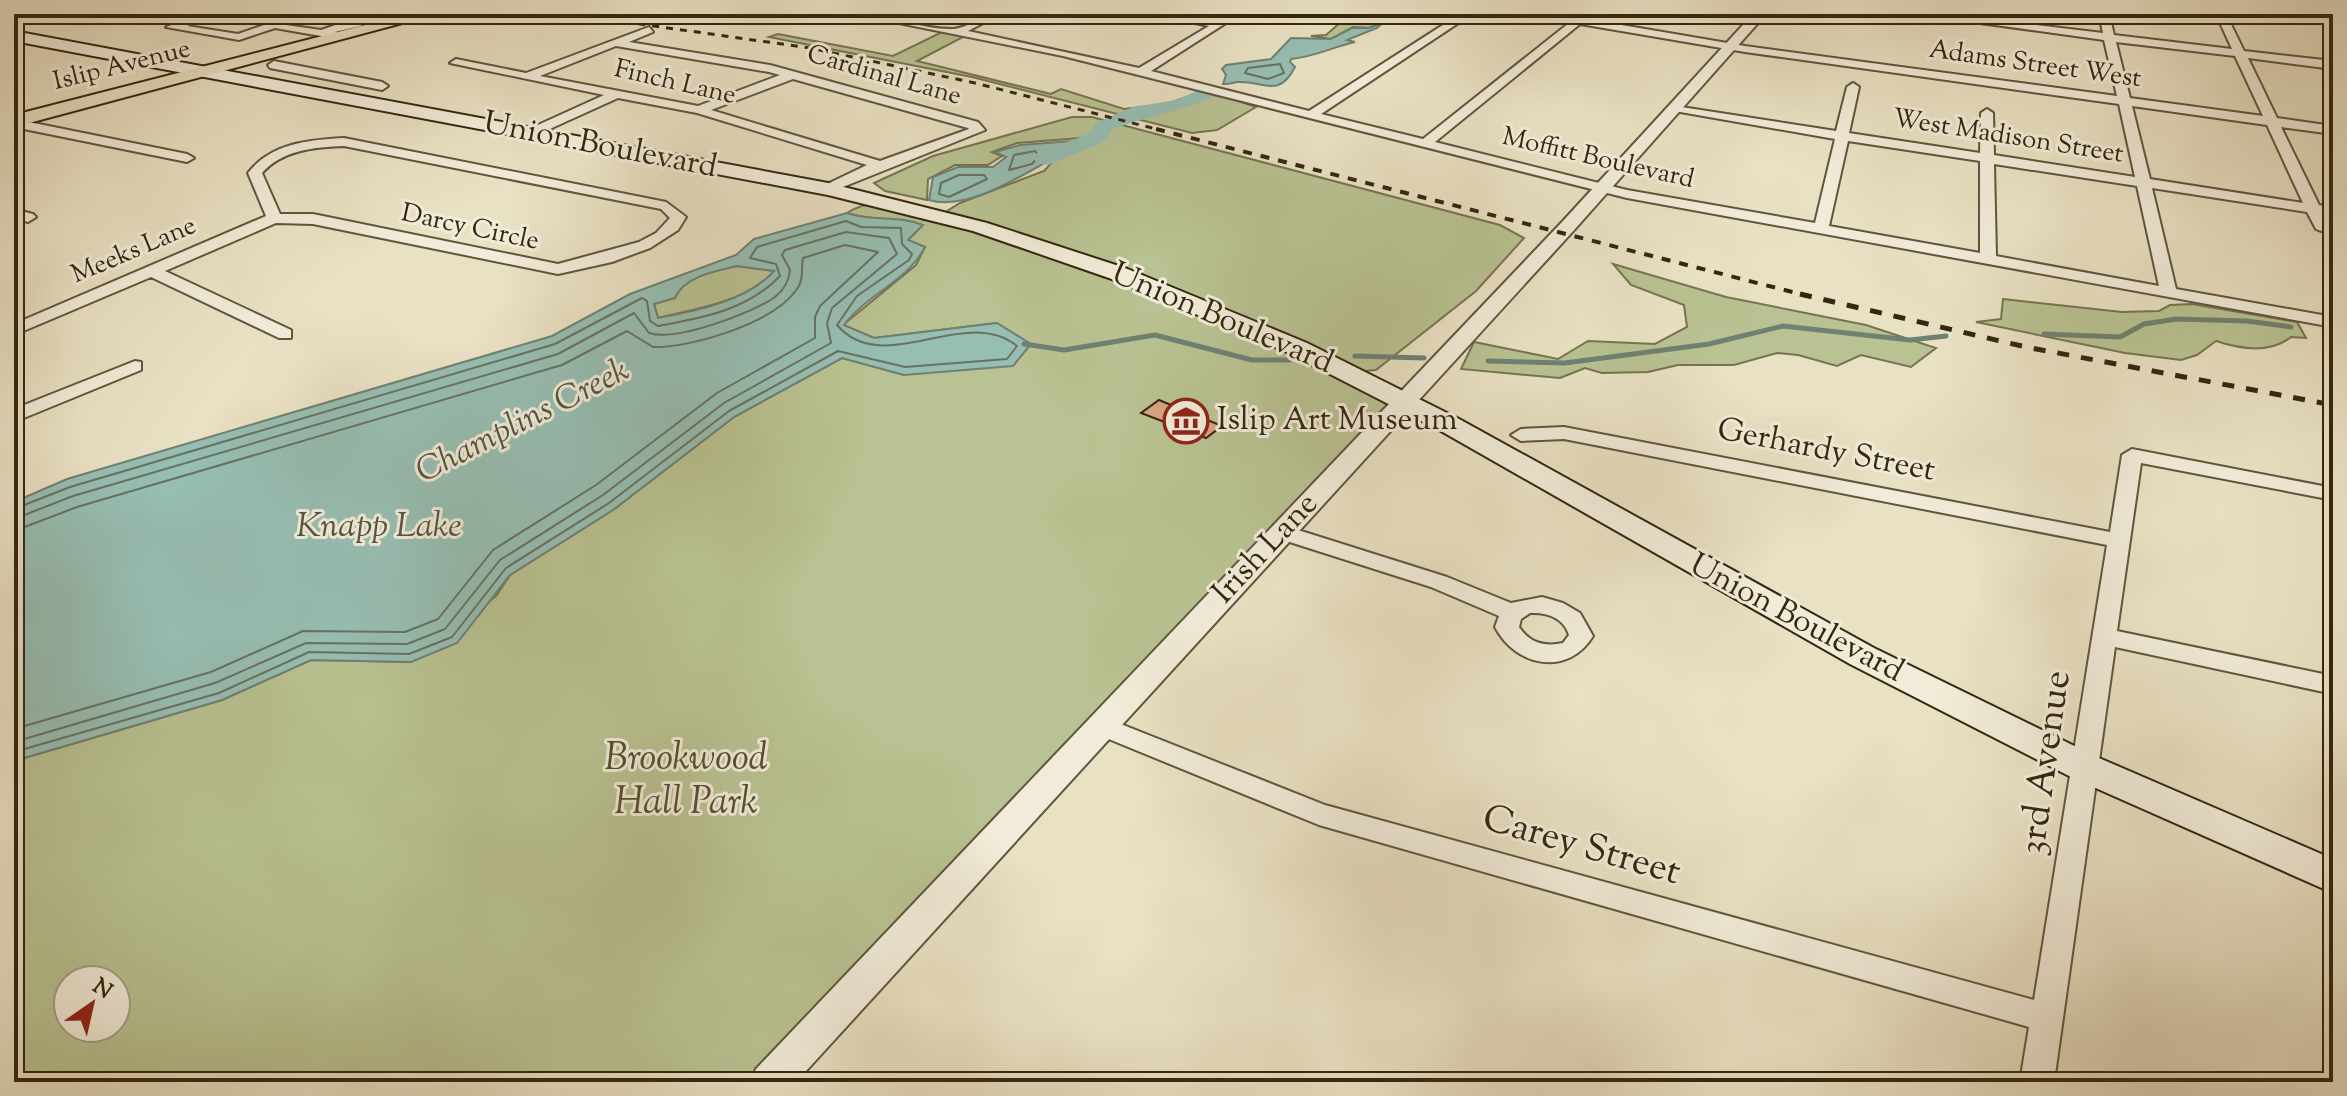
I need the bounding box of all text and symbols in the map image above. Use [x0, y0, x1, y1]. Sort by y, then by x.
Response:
street label: Islip Avenue [50, 31, 194, 101]
street label: Adams Street West [1926, 32, 2144, 98]
street label: Cardinal Lane [802, 36, 966, 116]
street label: Finch Lane [611, 51, 739, 115]
street label: West Madison Street [1890, 100, 2126, 174]
street label: Union Boulevard [479, 101, 721, 191]
street label: Moffitt Boulevard [1498, 119, 1698, 199]
street label: Darcy Circle [398, 195, 542, 261]
street label: Meeks Lane [66, 208, 202, 294]
street label: Union Boulevard [1104, 251, 1340, 387]
water label: Champlins Creek [408, 347, 638, 497]
museum icon: Islip Art Museum [1162, 397, 1210, 445]
place label: Islip Art Museum [1217, 398, 1457, 444]
street label: Gerhardy Street [1713, 407, 1939, 495]
street label: Irish Lane [1202, 483, 1330, 615]
water label: Knapp Lake [296, 503, 462, 552]
street label: Union Boulevard [1680, 543, 1912, 695]
street label: 3rd Avenue [2007, 667, 2087, 859]
park label: Brookwood Hall Park [604, 733, 768, 831]
street label: Carey Street [1476, 793, 1686, 901]
north arrow [52, 964, 132, 1044]
text: N [85, 972, 118, 1008]

